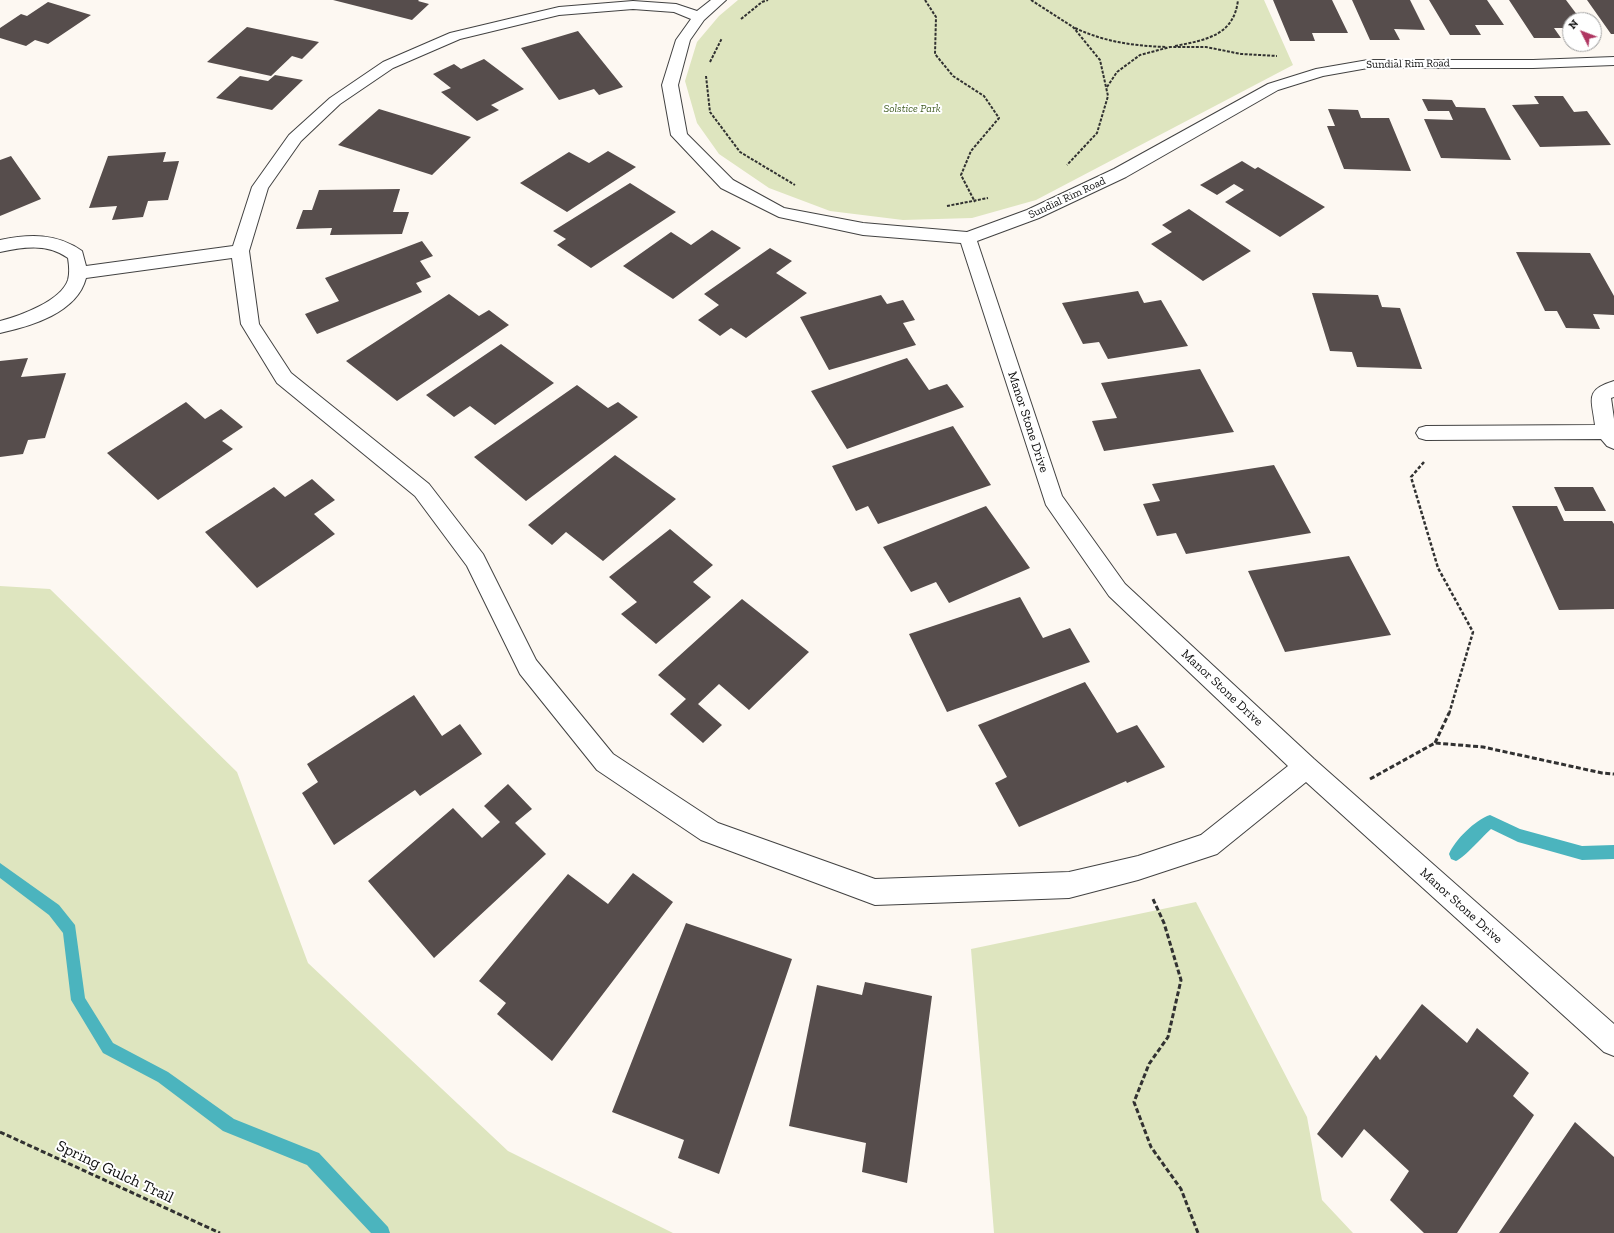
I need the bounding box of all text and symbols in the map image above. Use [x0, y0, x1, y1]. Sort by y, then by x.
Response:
north arrow [1562, 12, 1602, 52]
text: N [1566, 17, 1581, 32]
street label: Sundial Rim Road [1366, 57, 1450, 71]
park label: Solstice Park [883, 102, 941, 116]
street label: Sundial Rim Road [1026, 174, 1108, 222]
street label: Manor Stone Drive [1004, 369, 1052, 475]
street label: Manor Stone Drive [1178, 646, 1266, 730]
street label: Manor Stone Drive [1417, 865, 1505, 947]
street label: Spring Gulch Trail [53, 1136, 177, 1208]

